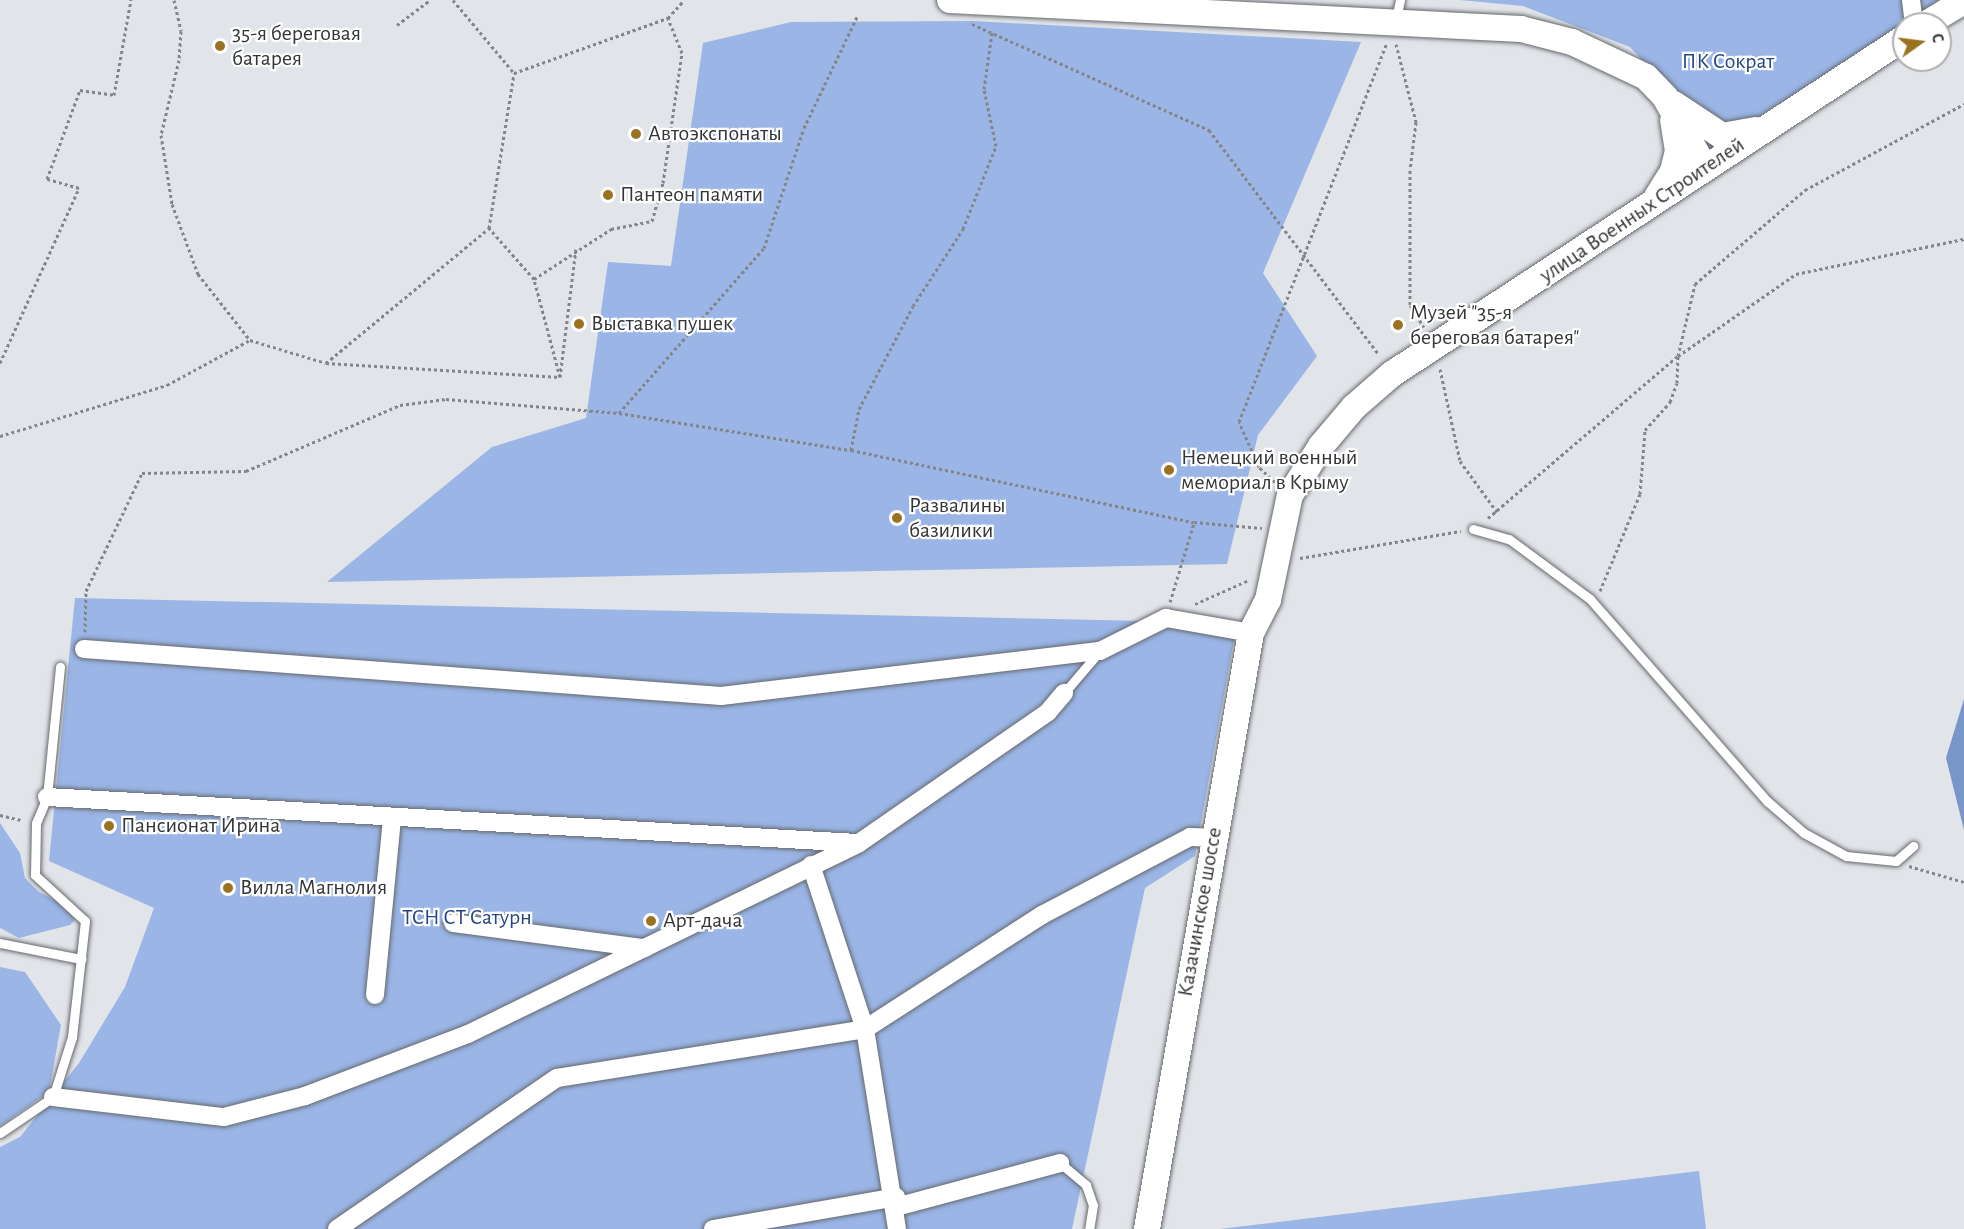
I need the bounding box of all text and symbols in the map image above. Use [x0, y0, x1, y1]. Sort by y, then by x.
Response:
north arrow [1892, 12, 1952, 72]
place label: 35-я береговая батарея [232, 20, 361, 72]
text: С [1929, 32, 1946, 44]
marker: 35-я береговая батарея [213, 39, 227, 53]
park label: ПК Сократ [1682, 49, 1774, 75]
place label: Автоэкспонаты [648, 121, 782, 147]
marker: Автоэкспонаты [629, 127, 643, 141]
street label: улица Военных Строителей [1534, 131, 1750, 289]
place label: Пантеон памяти [620, 182, 763, 208]
marker: Пантеон памяти [601, 188, 615, 202]
place label: Музей "35-я береговая батарея" [1410, 299, 1580, 350]
place label: Выставка пушек [591, 311, 733, 337]
marker: Выставка пушек [572, 317, 586, 331]
marker: Музей "35-я береговая батарея" [1391, 318, 1405, 332]
place label: Немецкий военный мемориал в Крыму [1181, 444, 1357, 496]
marker: Немецкий военный мемориал в Крыму [1162, 463, 1176, 477]
place label: Развалины базилики [909, 492, 1006, 544]
marker: Развалины базилики [890, 511, 904, 525]
place label: Пансионат Ирина [121, 813, 280, 839]
marker: Пансионат Ирина [102, 819, 116, 833]
street label: Казачинское шоссе [1172, 825, 1228, 999]
place label: Вилла Магнолия [240, 875, 387, 901]
marker: Вилла Магнолия [221, 881, 235, 895]
park label: ТСН СТ Сатурн [402, 905, 532, 931]
place label: Арт-дача [663, 908, 743, 934]
marker: Арт-дача [644, 914, 658, 928]

